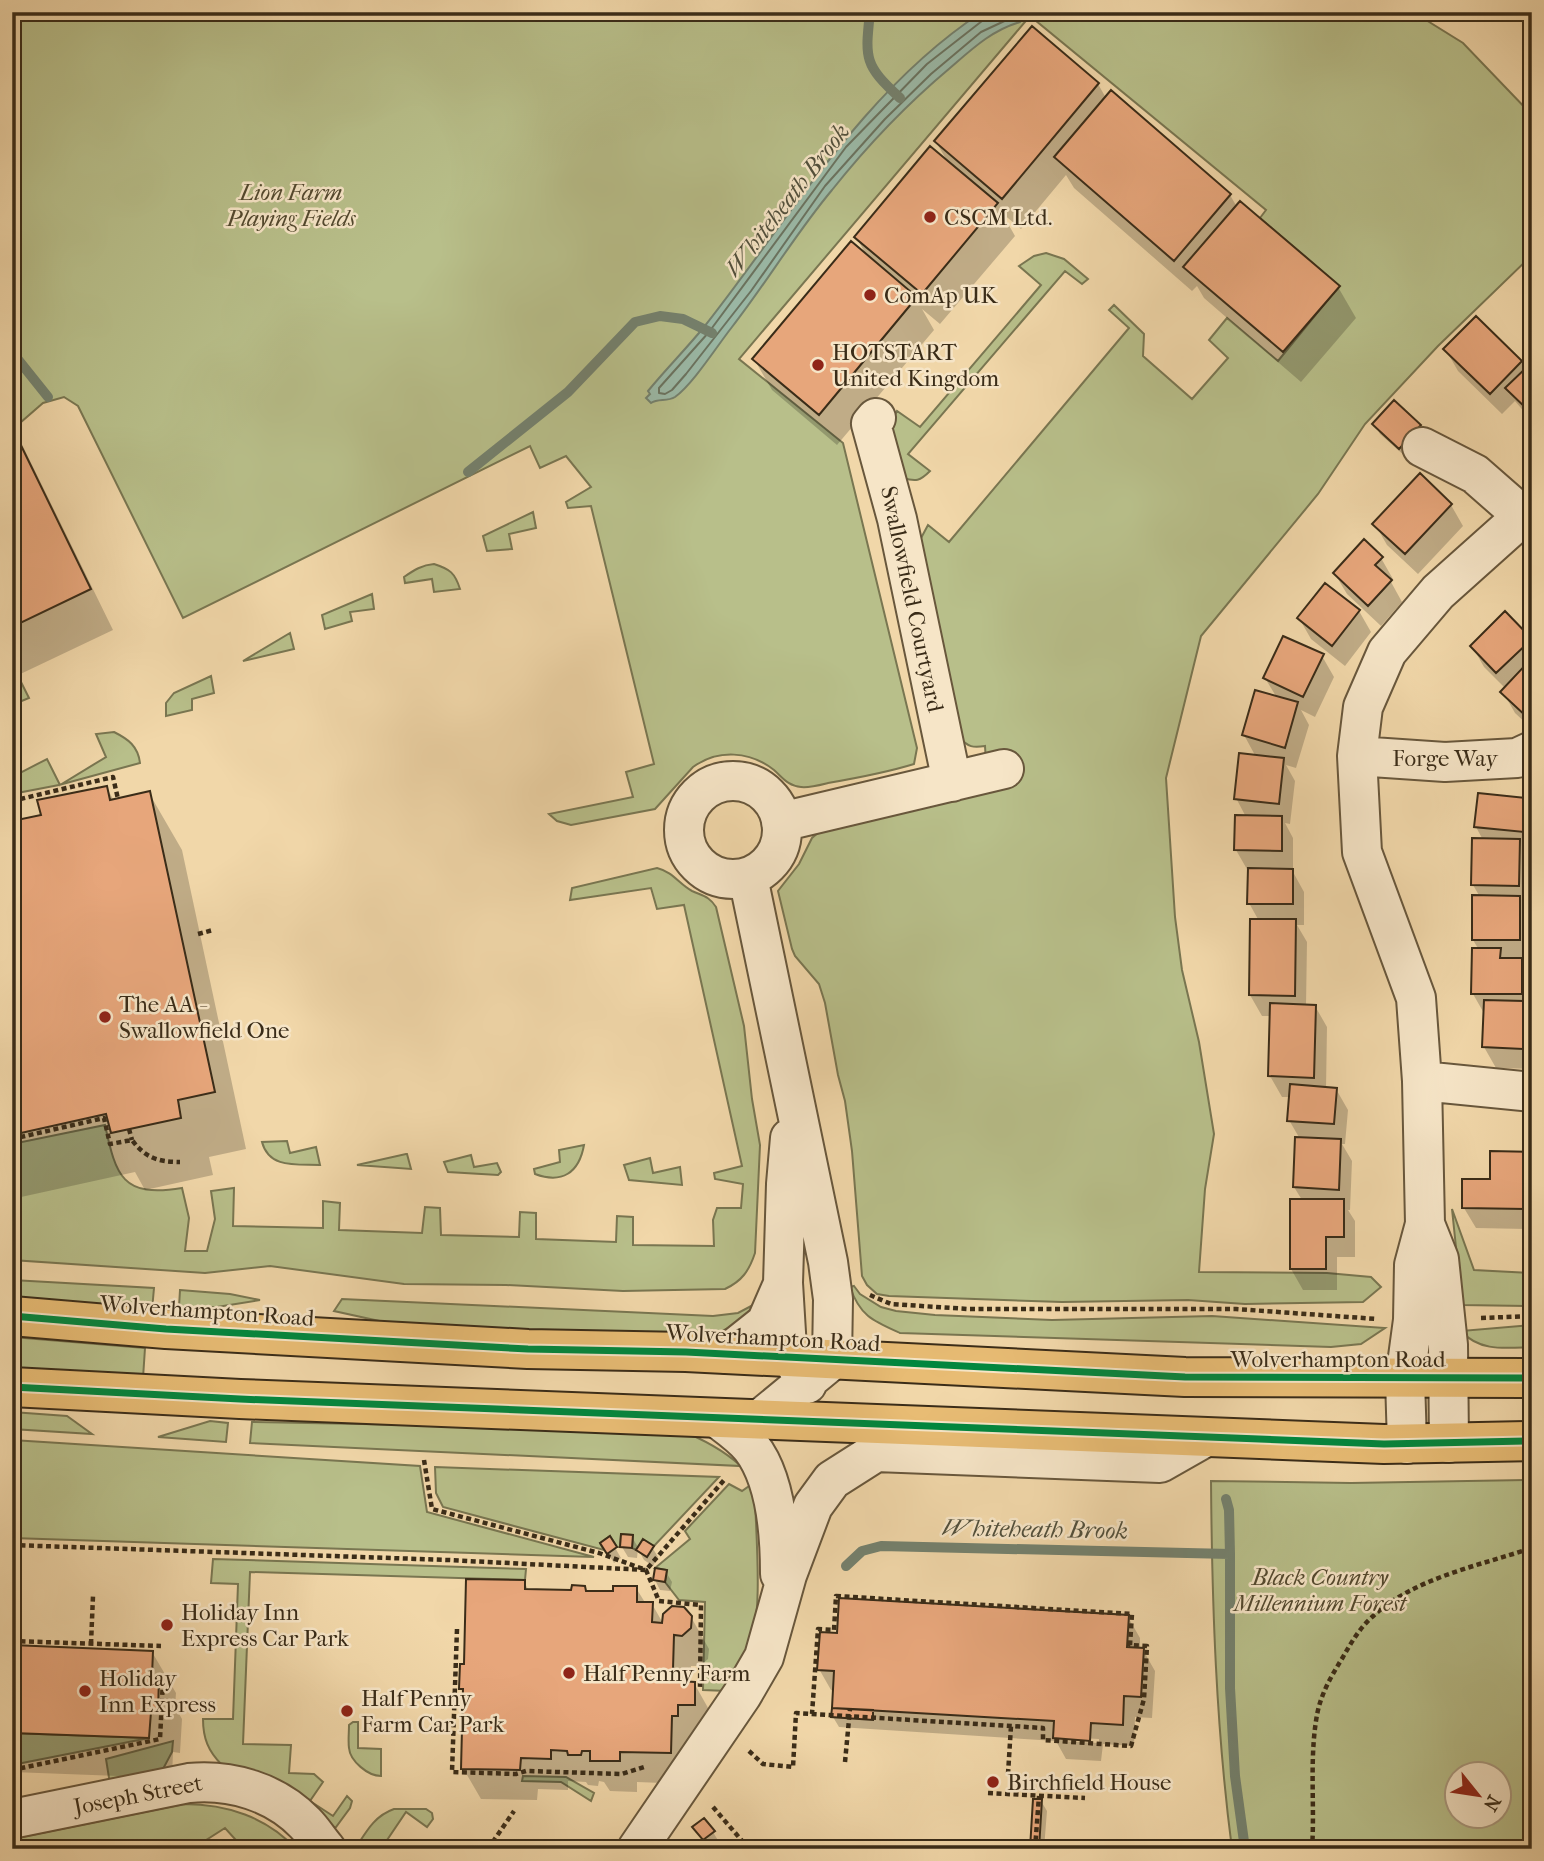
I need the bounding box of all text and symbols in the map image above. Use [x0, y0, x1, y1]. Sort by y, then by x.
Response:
water label: Whiteheath Brook [719, 118, 855, 282]
park label: Lion Farm Playing Fields [226, 179, 356, 232]
place label: CSCM Ltd. [944, 204, 1052, 231]
marker: CSCM Ltd. [922, 209, 938, 225]
place label: ComAp UK [884, 282, 998, 309]
marker: ComAp UK [862, 287, 878, 303]
place label: HOTSTART United Kingdom [832, 339, 999, 392]
marker: HOTSTART United Kingdom [810, 357, 826, 373]
street label: Swallowfield Courtyard [875, 484, 949, 715]
street label: Forge Way [1392, 745, 1499, 772]
place label: The AA - Swallowfield One [119, 991, 289, 1044]
marker: The AA - Swallowfield One [97, 1009, 113, 1025]
street label: Wolverhampton Road [98, 1290, 316, 1332]
street label: Wolverhampton Road [664, 1319, 882, 1357]
street label: Wolverhampton Road [1230, 1346, 1446, 1373]
water label: Whiteheath Brook [942, 1513, 1128, 1545]
park label: Black Country Millennium Forest [1232, 1564, 1408, 1617]
place label: Holiday Inn Express Car Park [181, 1599, 350, 1652]
marker: Holiday Inn Express Car Park [159, 1617, 175, 1633]
place label: Half Penny Farm [583, 1660, 750, 1687]
place label: Holiday Inn Express [99, 1665, 216, 1718]
marker: Half Penny Farm [561, 1665, 577, 1681]
marker: Holiday Inn Express [77, 1683, 93, 1699]
place label: Half Penny Farm Car Park [361, 1685, 505, 1738]
marker: Half Penny Farm Car Park [339, 1703, 355, 1719]
north arrow [1442, 1759, 1512, 1829]
street label: Joseph Street [69, 1769, 205, 1821]
place label: Birchfield House [1007, 1769, 1171, 1796]
marker: Birchfield House [985, 1774, 1001, 1790]
text: N [1478, 1791, 1505, 1815]

